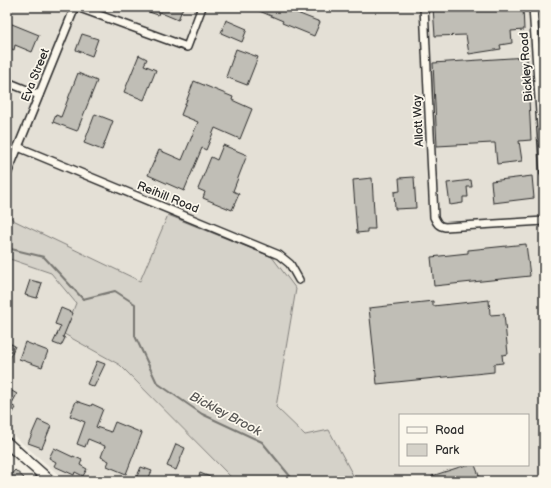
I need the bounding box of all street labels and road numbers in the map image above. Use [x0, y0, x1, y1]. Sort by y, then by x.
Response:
street label: Bickley Road [517, 32, 536, 102]
street label: Eva Street [18, 46, 53, 104]
street label: Allott Way [410, 94, 427, 147]
street label: Reihill Road [135, 178, 201, 217]

